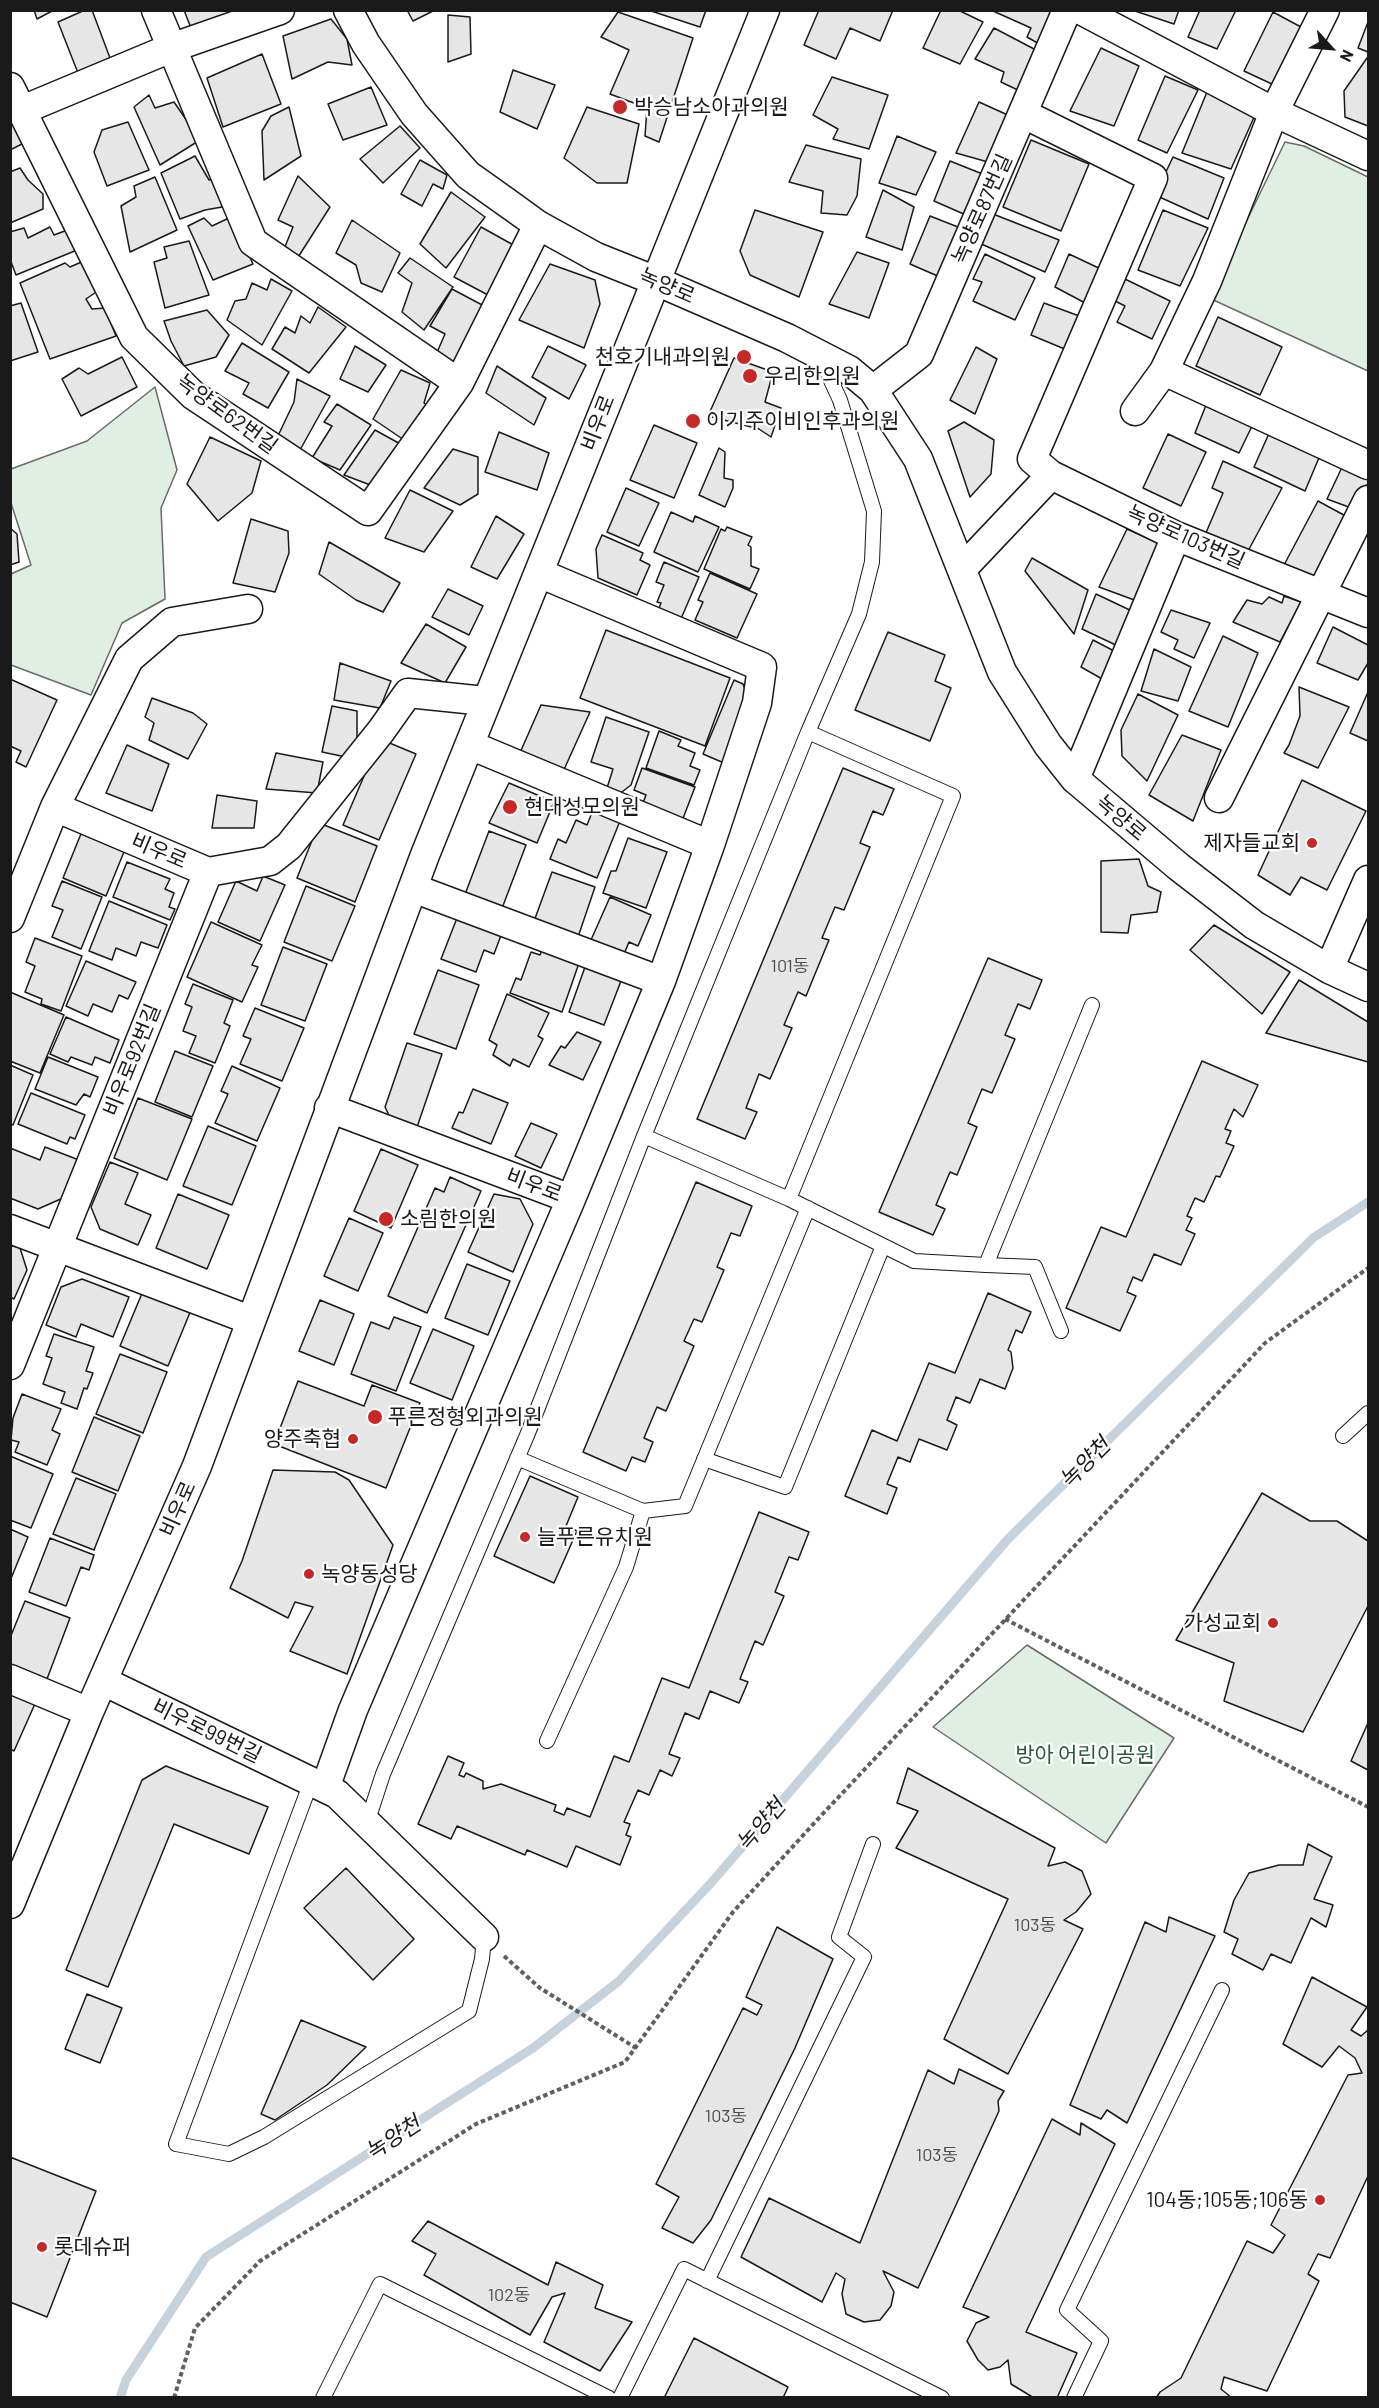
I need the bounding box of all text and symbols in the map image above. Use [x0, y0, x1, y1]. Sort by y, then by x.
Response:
north arrow [1301, 18, 1361, 78]
text: N [1337, 47, 1359, 65]
place label: 박승남소아과의원 [634, 94, 789, 120]
marker: 박승남소아과의원 [611, 98, 629, 116]
street label: 녹양로87번길 [947, 150, 1017, 268]
street label: 녹양로 [635, 263, 699, 309]
place label: 천호기내과의원 [595, 344, 730, 370]
marker: 천호기내과의원 [735, 348, 753, 366]
place label: 우리한의원 [764, 363, 861, 389]
marker: 우리한의원 [741, 367, 759, 385]
street label: 녹양로62번길 [172, 369, 282, 459]
street label: 비우로 [576, 391, 620, 455]
place label: 이기주이비인후과의원 [706, 408, 899, 434]
marker: 이기주이비인후과의원 [684, 412, 702, 430]
street label: 녹양로103번길 [1123, 500, 1249, 574]
street label: 녹양로 [1091, 790, 1151, 846]
place label: 현대성모의원 [524, 794, 640, 820]
marker: 현대성모의원 [501, 798, 519, 816]
street label: 비우로 [127, 828, 191, 874]
place label: 제자들교회 [1203, 830, 1300, 856]
marker: 제자들교회 [1305, 836, 1319, 850]
house number: 101동 [771, 955, 809, 977]
street label: 비우로92번길 [98, 1000, 166, 1120]
street label: 비우로 [502, 1163, 566, 1207]
place label: 소림한의원 [400, 1206, 497, 1232]
marker: 소림한의원 [377, 1210, 395, 1228]
place label: 푸른정형외과의원 [388, 1404, 543, 1430]
marker: 푸른정형외과의원 [366, 1408, 384, 1426]
place label: 양주축협 [264, 1426, 341, 1452]
marker: 양주축협 [346, 1432, 360, 1446]
water label: 녹양천 [1054, 1432, 1116, 1494]
street label: 비우로 [155, 1477, 201, 1541]
place label: 늘푸른유치원 [537, 1524, 653, 1550]
marker: 늘푸른유치원 [518, 1530, 532, 1544]
place label: 녹양동성당 [321, 1561, 418, 1587]
marker: 녹양동성당 [302, 1567, 316, 1581]
place label: 가성교회 [1184, 1610, 1261, 1636]
marker: 가성교회 [1266, 1616, 1280, 1630]
street label: 비우로99번길 [148, 1694, 266, 1768]
park label: 방아 어린이공원 [1015, 1742, 1155, 1768]
water label: 녹양천 [731, 1793, 791, 1857]
house number: 103동 [1014, 1914, 1056, 1936]
house number: 103동 [705, 2105, 747, 2127]
water label: 녹양천 [360, 2110, 426, 2166]
house number: 103동 [916, 2144, 958, 2166]
place label: 104동;105동;106동 [1146, 2187, 1308, 2213]
marker: 104동;105동;106동 [1313, 2193, 1327, 2207]
place label: 롯데슈퍼 [54, 2234, 131, 2260]
marker: 롯데슈퍼 [35, 2240, 49, 2254]
house number: 102동 [488, 2284, 530, 2306]

